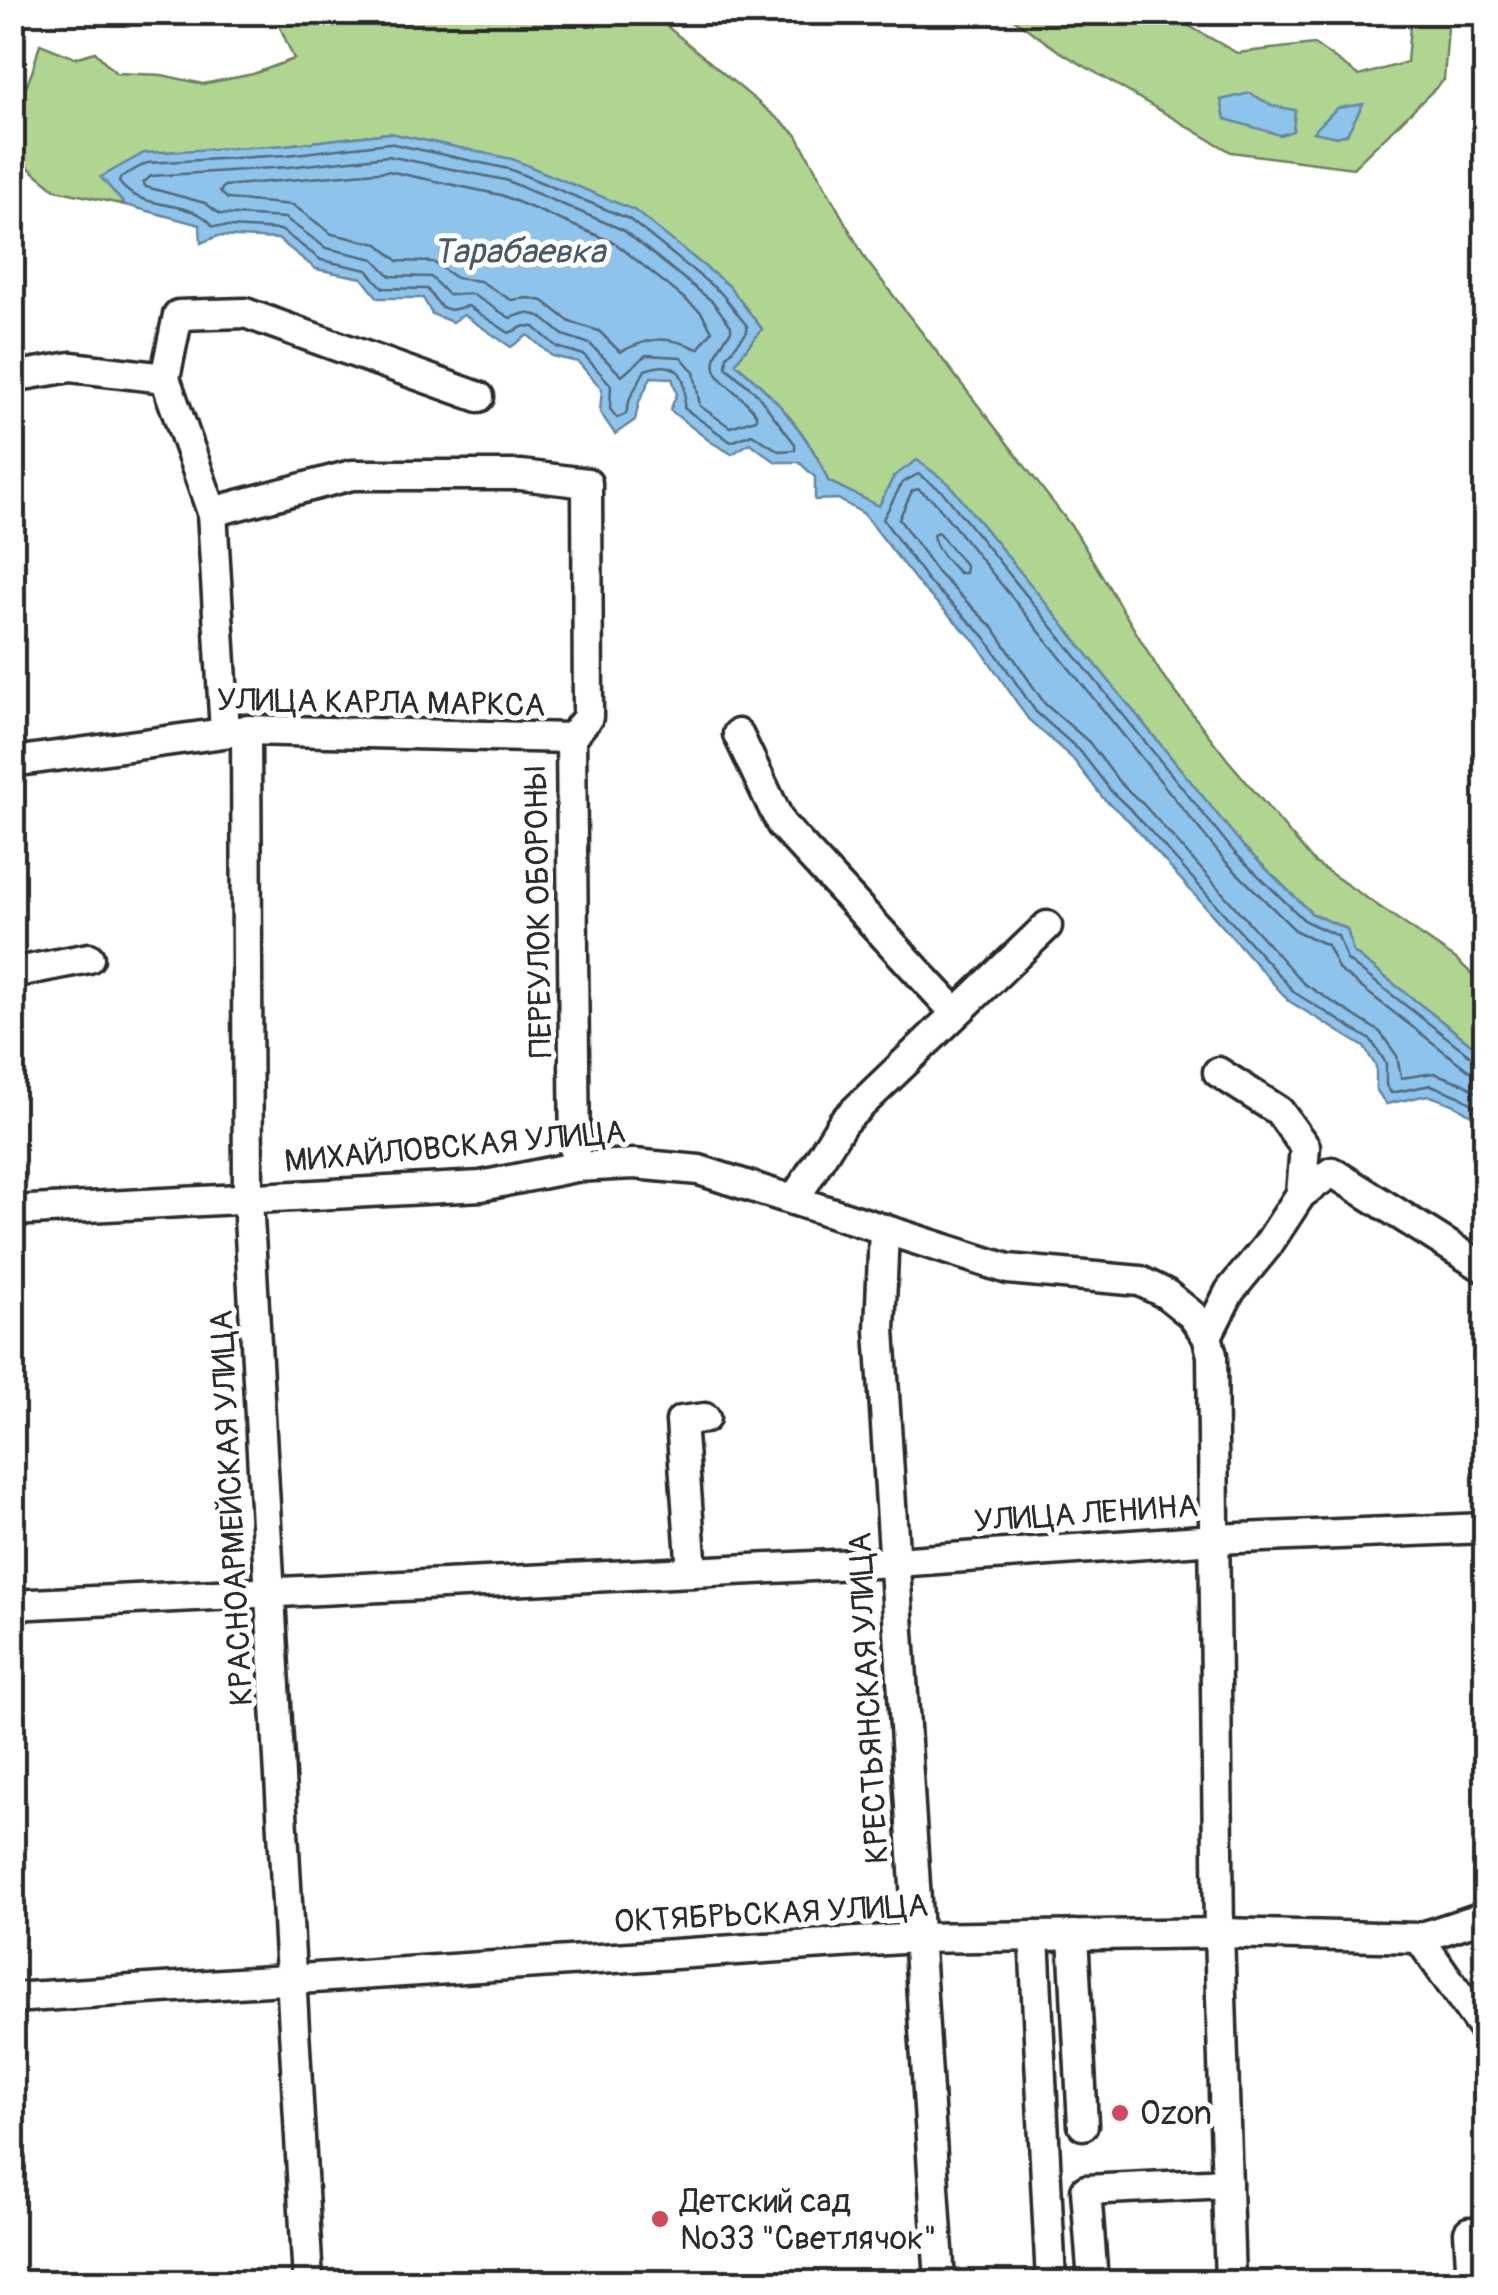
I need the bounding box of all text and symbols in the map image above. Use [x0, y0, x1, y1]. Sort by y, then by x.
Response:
water label: Тарабаевка [433, 230, 607, 274]
street label: УЛИЦА КАРЛА МАРКСА [216, 680, 546, 726]
street label: ПЕРЕУЛОК ОБОРОНЫ [516, 766, 562, 1058]
street label: МИХАЙЛОВСКАЯ УЛИЦА [283, 1112, 627, 1182]
street label: КРАСНОАРМЕЙСКАЯ УЛИЦА [202, 1309, 262, 1707]
street label: УЛИЦА ЛЕНИНА [973, 1486, 1199, 1542]
street label: КРЕСТЬЯНСКАЯ УЛИЦА [840, 1531, 898, 1865]
street label: ОКТЯБРЬСКАЯ УЛИЦА [613, 1886, 929, 1942]
place label: Ozon [1140, 2094, 1212, 2134]
marker: Ozon [1109, 2102, 1131, 2124]
place label: Детский сад №33 "Светлячок" [679, 2182, 936, 2259]
marker: Детский сад №33 "Светлячок" [649, 2208, 671, 2230]

